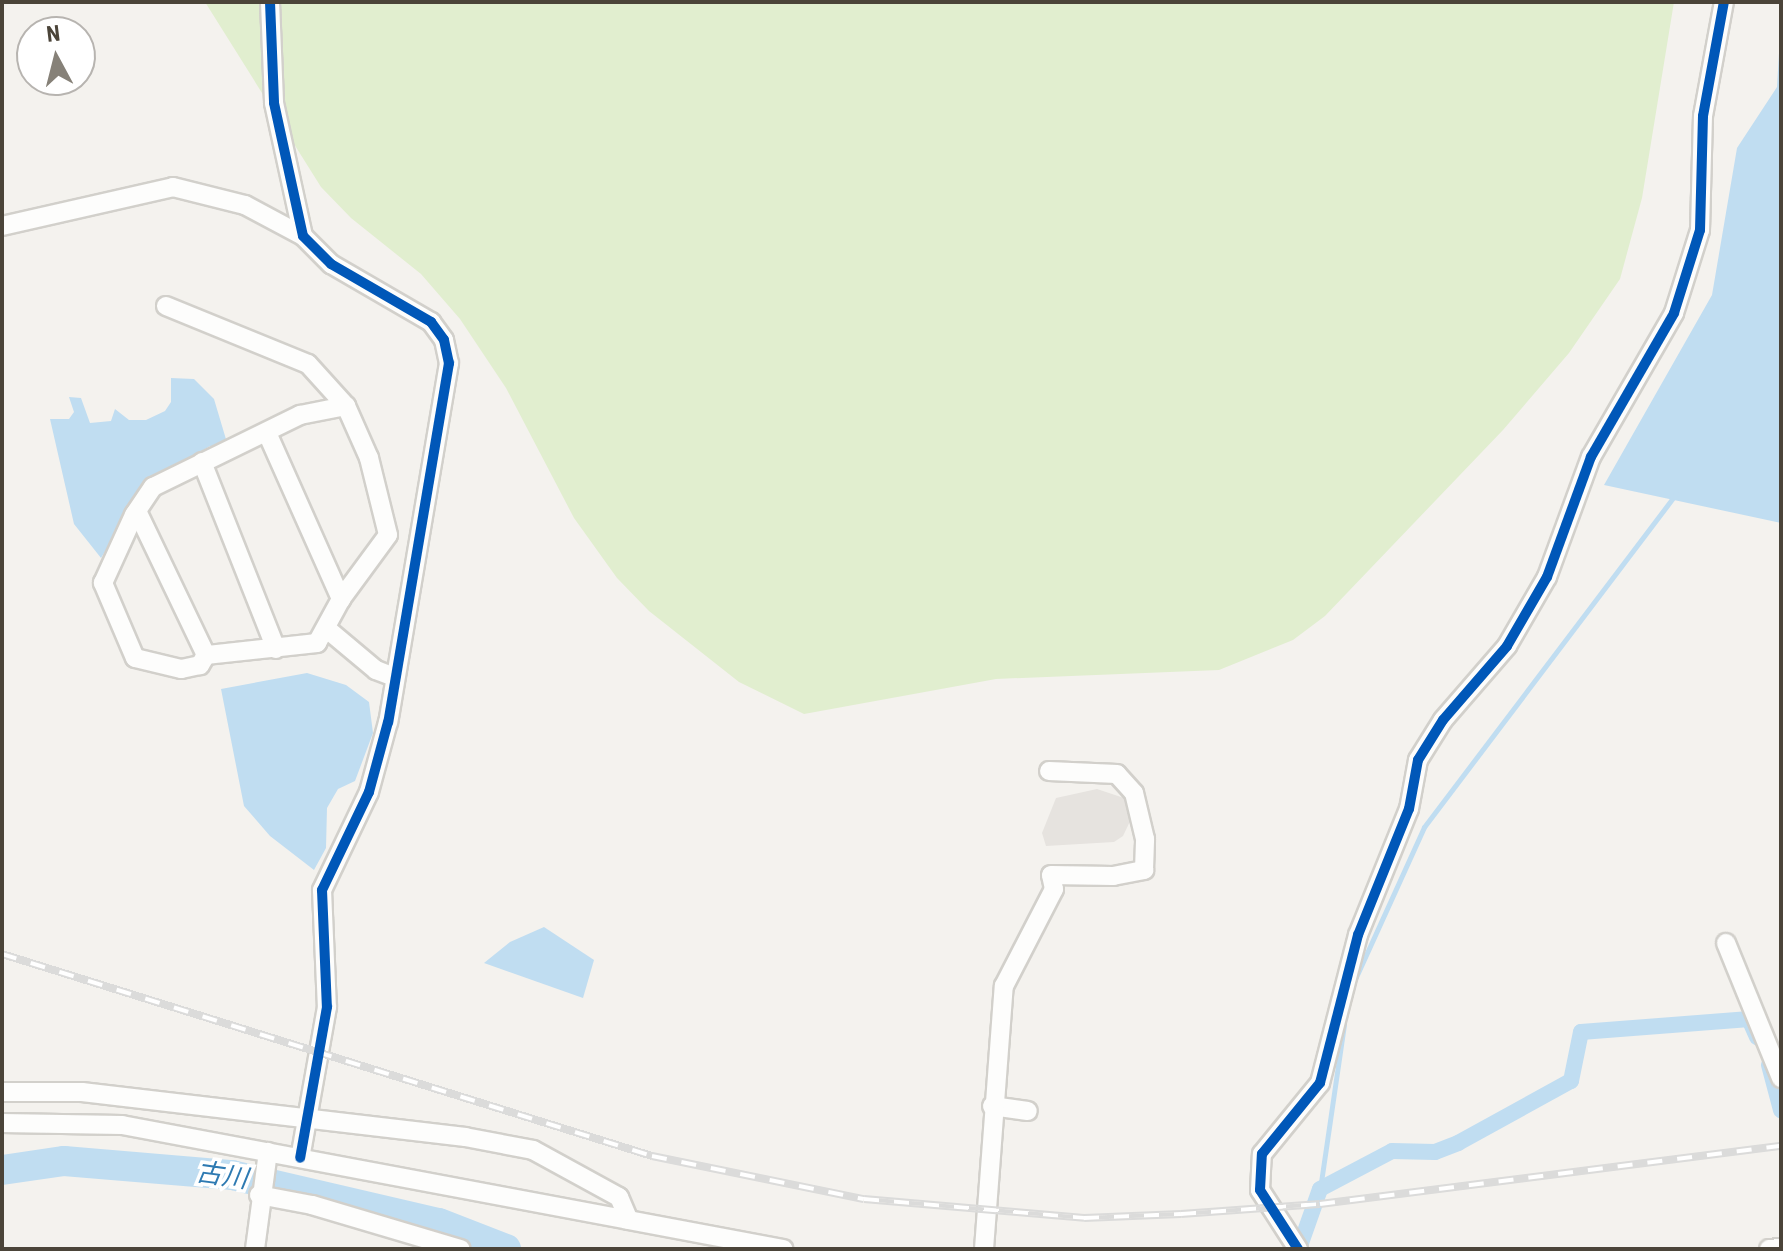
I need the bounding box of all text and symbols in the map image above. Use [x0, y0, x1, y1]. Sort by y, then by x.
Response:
north arrow [16, 16, 96, 96]
text: N [45, 20, 61, 47]
water label: 古川 [194, 1157, 250, 1195]

